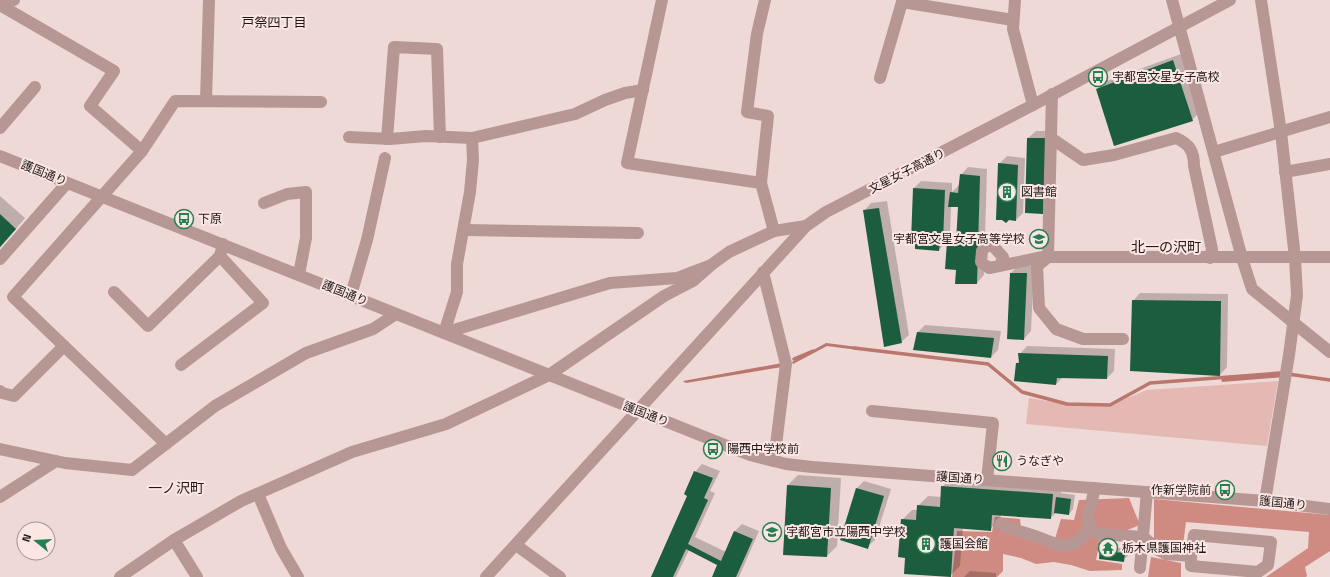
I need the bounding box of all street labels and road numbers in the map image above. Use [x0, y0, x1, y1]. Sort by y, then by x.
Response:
street label: 文星女子高通り [865, 143, 949, 198]
street label: 護国通り [18, 155, 70, 190]
street label: 護国通り [319, 275, 371, 310]
street label: 護国通り [620, 396, 672, 431]
street label: 護国通り [935, 466, 985, 489]
street label: 護国通り [1258, 491, 1308, 514]

